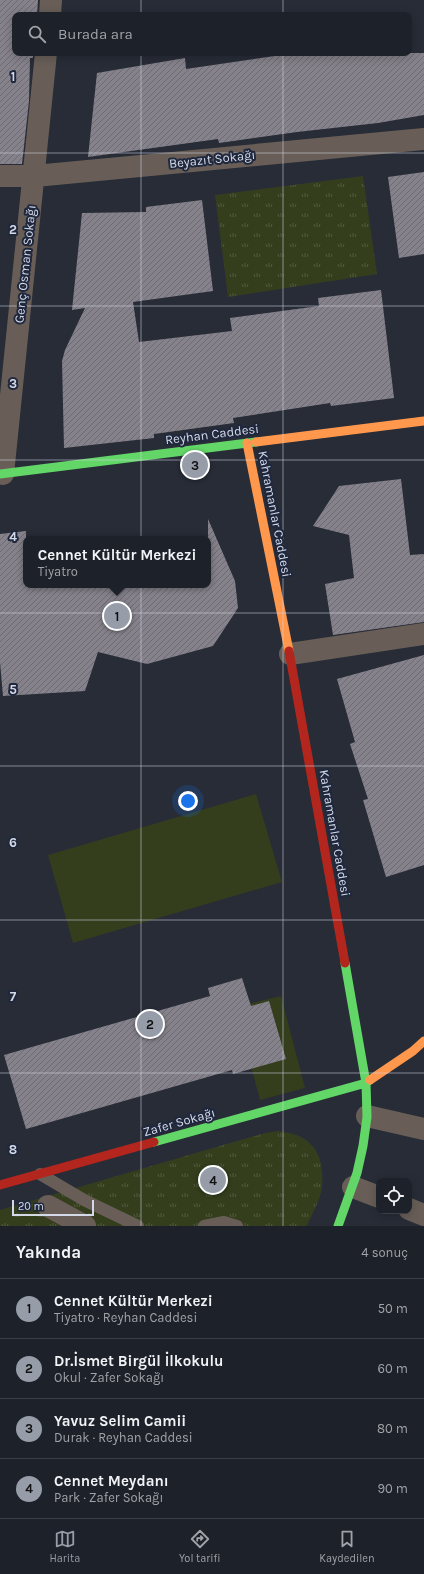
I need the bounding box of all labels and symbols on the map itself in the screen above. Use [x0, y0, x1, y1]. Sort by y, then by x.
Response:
text: 1 [11, 69, 15, 84]
street label: Beyazıt Sokağı [168, 147, 256, 171]
street label: Genç Osman Sokağı [11, 204, 39, 324]
text: 2 [9, 222, 17, 237]
text: 3 [9, 376, 17, 391]
street label: Reyhan Caddesi [164, 421, 260, 447]
pin: 3 [182, 450, 208, 480]
street label: Kahramanlar Caddesi [255, 450, 295, 578]
text: 4 [9, 529, 17, 544]
pin: 1 [104, 601, 130, 631]
text: 5 [9, 682, 17, 697]
street label: Kahramanlar Caddesi [316, 768, 354, 898]
your location [178, 791, 198, 811]
text: 6 [9, 835, 17, 850]
text: 7 [10, 989, 17, 1004]
pin: 2 [137, 1009, 163, 1039]
street label: Zafer Sokağı [141, 1105, 217, 1139]
text: 8 [9, 1142, 17, 1157]
pin: 4 [200, 1165, 226, 1195]
scale bar [12, 1198, 94, 1217]

